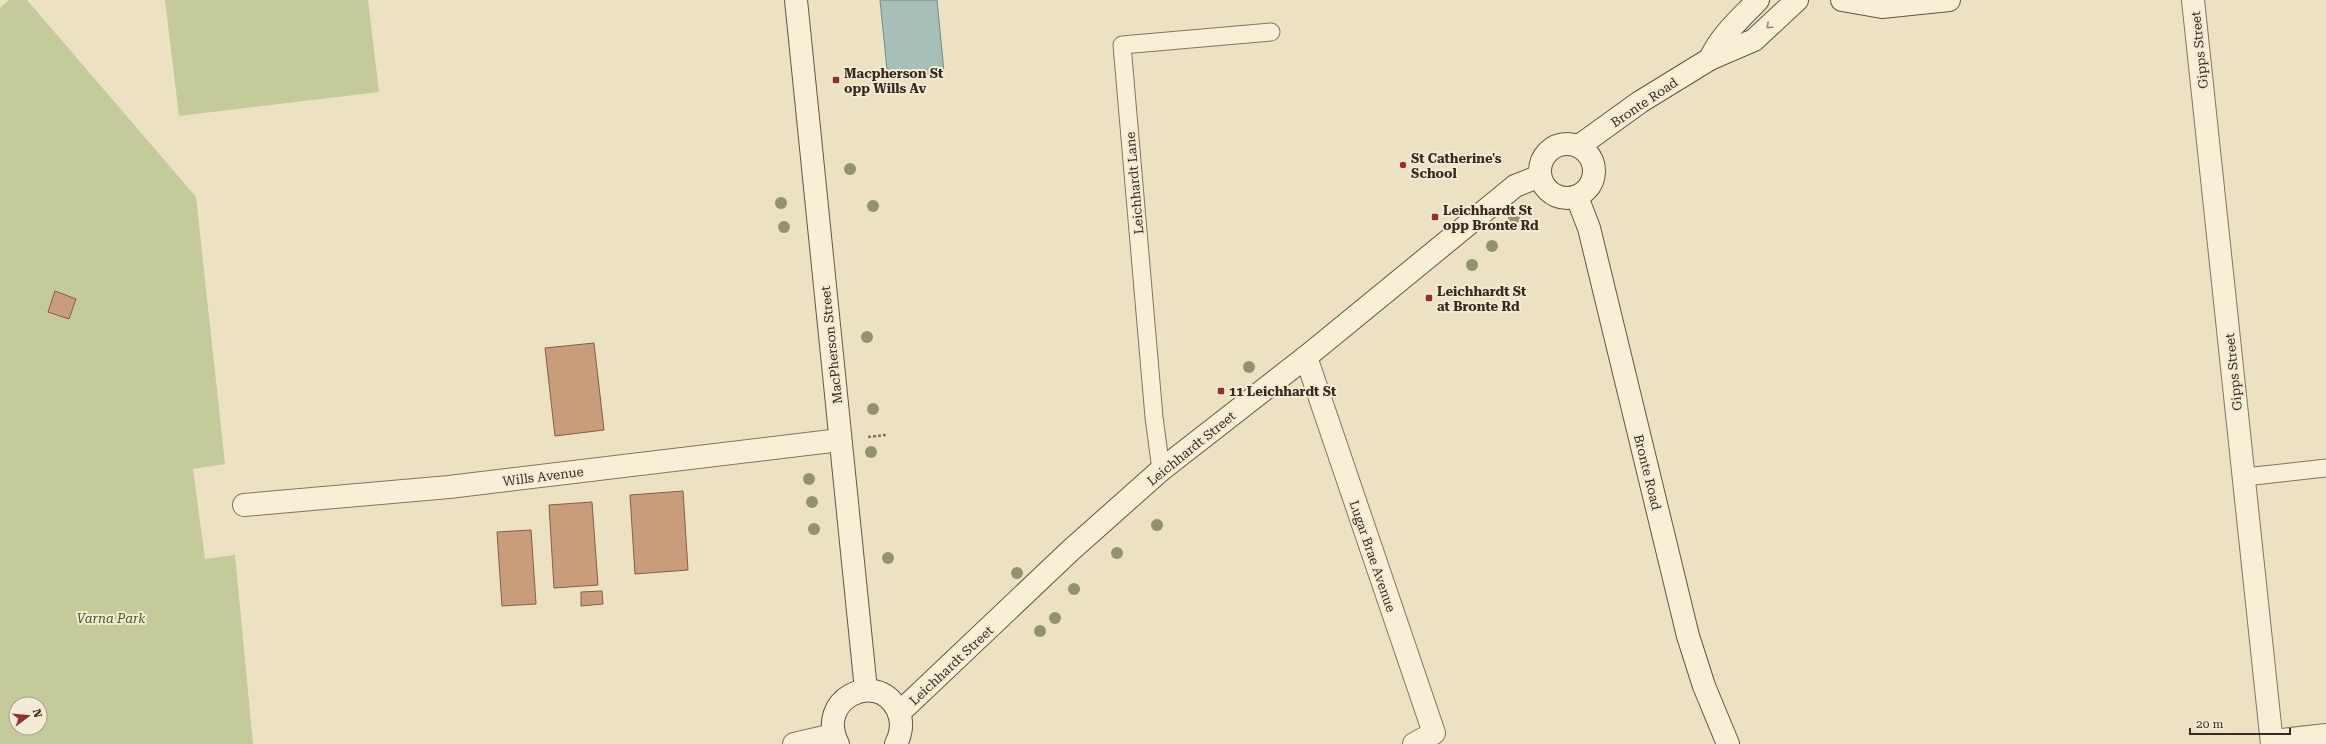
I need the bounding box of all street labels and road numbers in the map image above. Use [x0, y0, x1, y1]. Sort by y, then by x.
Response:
street label: Gipps Street [2188, 10, 2211, 89]
street label: Bronte Road [1608, 74, 1681, 130]
street label: Leichhardt Lane [1123, 131, 1146, 235]
street label: MacPherson Street [818, 285, 845, 405]
street label: Gipps Street [2222, 332, 2245, 411]
street label: Leichhardt Street [1144, 408, 1239, 489]
street label: Bronte Road [1631, 433, 1664, 512]
street label: Wills Avenue [502, 464, 584, 489]
street label: Lugar Brae Avenue [1346, 498, 1399, 614]
street label: Leichhardt Street [906, 623, 997, 708]

